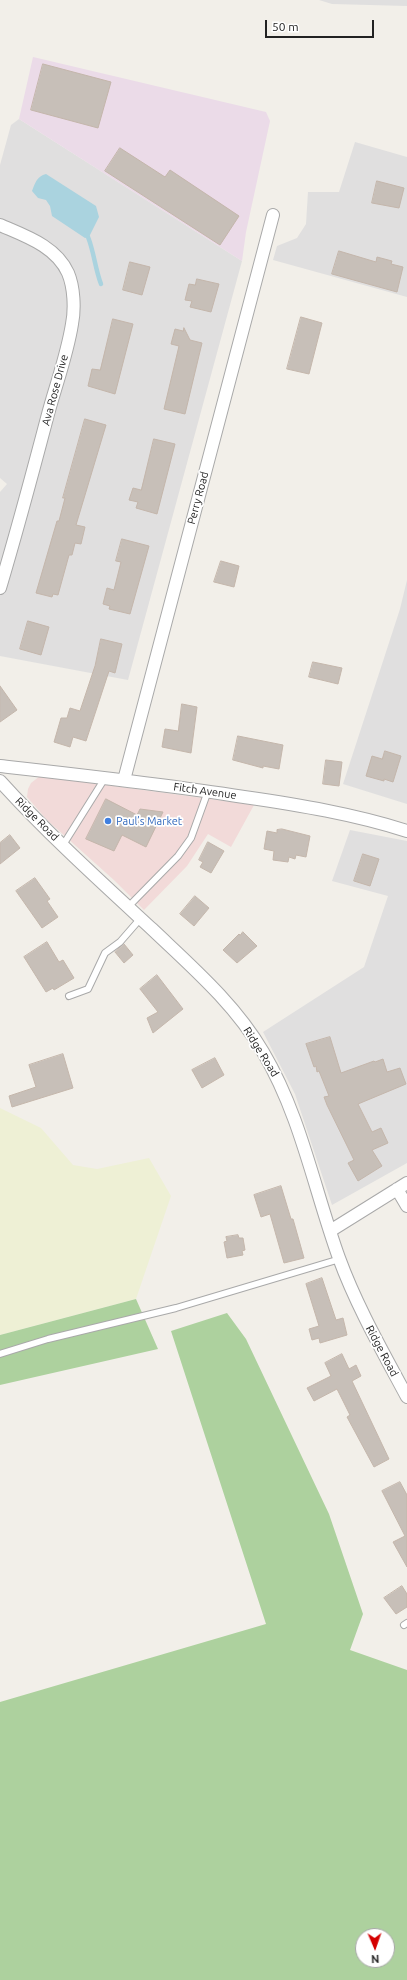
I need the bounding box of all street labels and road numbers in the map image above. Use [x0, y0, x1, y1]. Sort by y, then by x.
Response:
street label: Ava Rose Drive [39, 353, 71, 427]
street label: Perry Road [185, 470, 211, 526]
street label: Fitch Avenue [173, 780, 237, 802]
street label: Ridge Road [12, 794, 62, 844]
street label: Ridge Road [241, 1025, 281, 1079]
street label: Ridge Road [363, 1323, 401, 1379]

